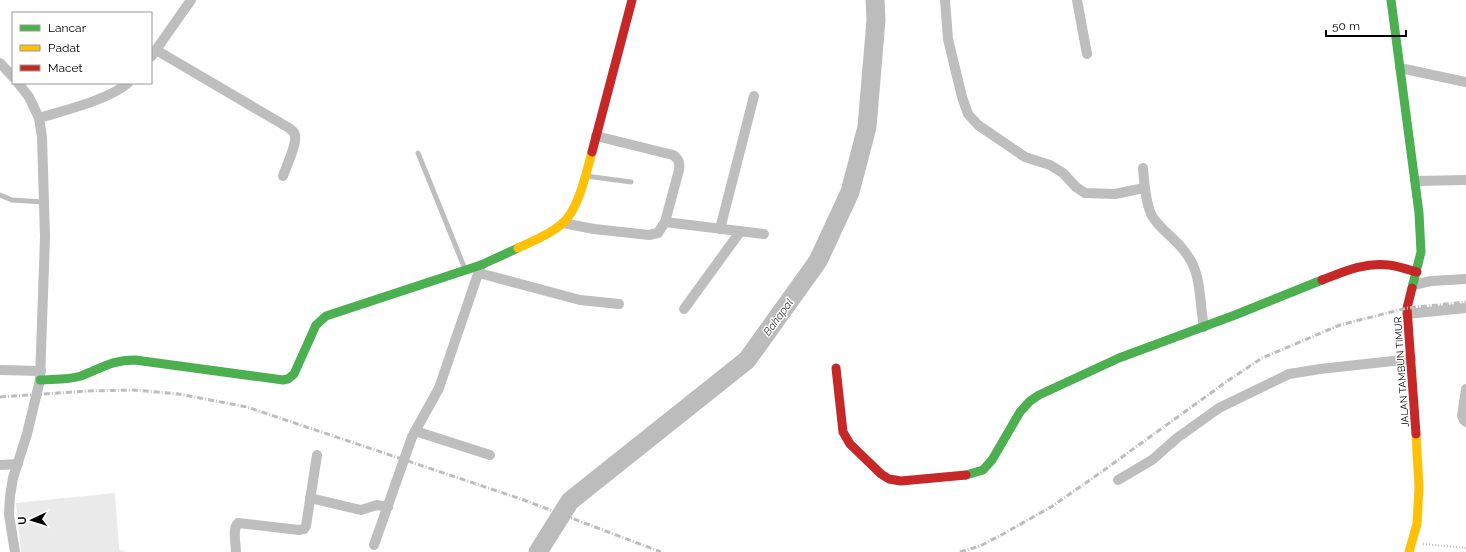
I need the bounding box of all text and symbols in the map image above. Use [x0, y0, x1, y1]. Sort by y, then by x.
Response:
legend [12, 12, 152, 84]
scale bar [1326, 12, 1406, 38]
text: 50 m [1332, 19, 1360, 33]
text: Lancar [48, 21, 87, 35]
text: Padat [48, 41, 80, 55]
text: Macet [48, 61, 83, 75]
water label: Bahapal [761, 296, 796, 338]
street label: JALAN TAMBUN TIMUR [1392, 316, 1411, 427]
north arrow [12, 500, 52, 540]
text: U [16, 516, 29, 525]

